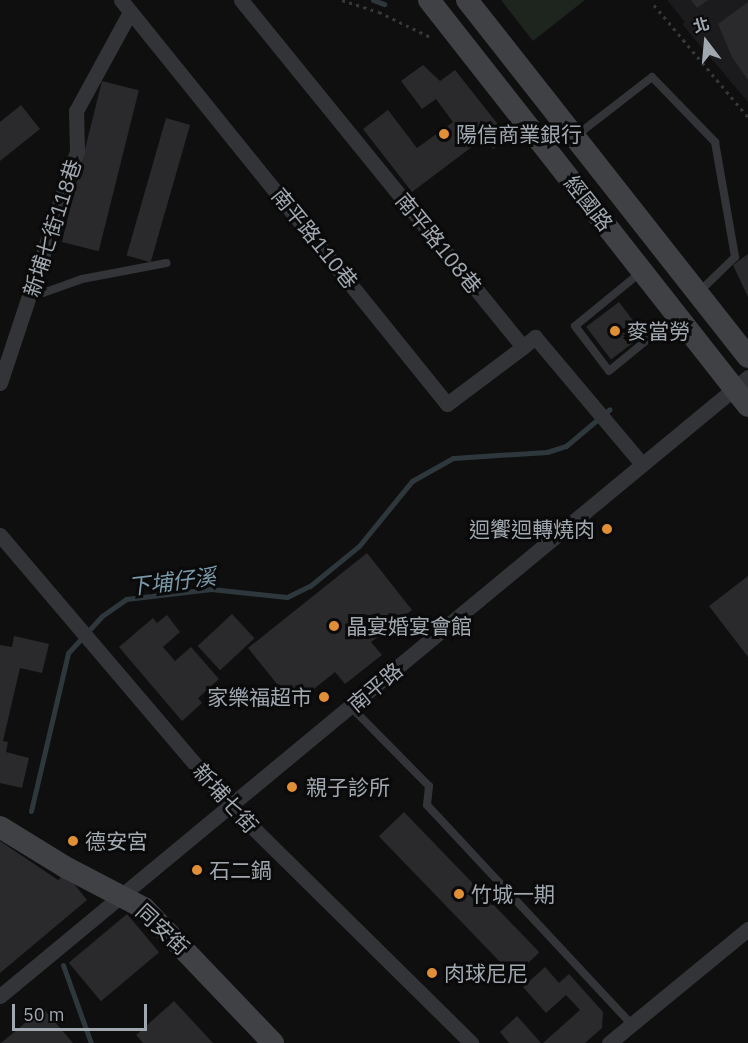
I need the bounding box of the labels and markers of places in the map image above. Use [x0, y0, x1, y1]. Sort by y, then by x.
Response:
place label: 陽信商業銀行 [456, 121, 582, 147]
marker: 陽信商業銀行 [437, 127, 451, 141]
place label: 麥當勞 [627, 318, 690, 344]
marker: 麥當勞 [608, 324, 622, 338]
place label: 迴饗迴轉燒肉 [469, 516, 595, 542]
marker: 迴饗迴轉燒肉 [600, 522, 614, 536]
place label: 晶宴婚宴會館 [346, 613, 472, 639]
marker: 晶宴婚宴會館 [327, 619, 341, 633]
place label: 家樂福超市 [207, 684, 312, 710]
marker: 家樂福超市 [317, 690, 331, 704]
place label: 親子診所 [306, 774, 390, 800]
marker: 親子診所 [283, 778, 301, 796]
place label: 德安宮 [85, 828, 148, 854]
marker: 德安宮 [66, 834, 80, 848]
place label: 石二鍋 [209, 857, 272, 883]
marker: 石二鍋 [190, 863, 204, 877]
place label: 竹城一期 [471, 881, 555, 907]
marker: 竹城一期 [452, 887, 466, 901]
place label: 肉球尼尼 [444, 960, 528, 986]
marker: 肉球尼尼 [425, 966, 439, 980]

